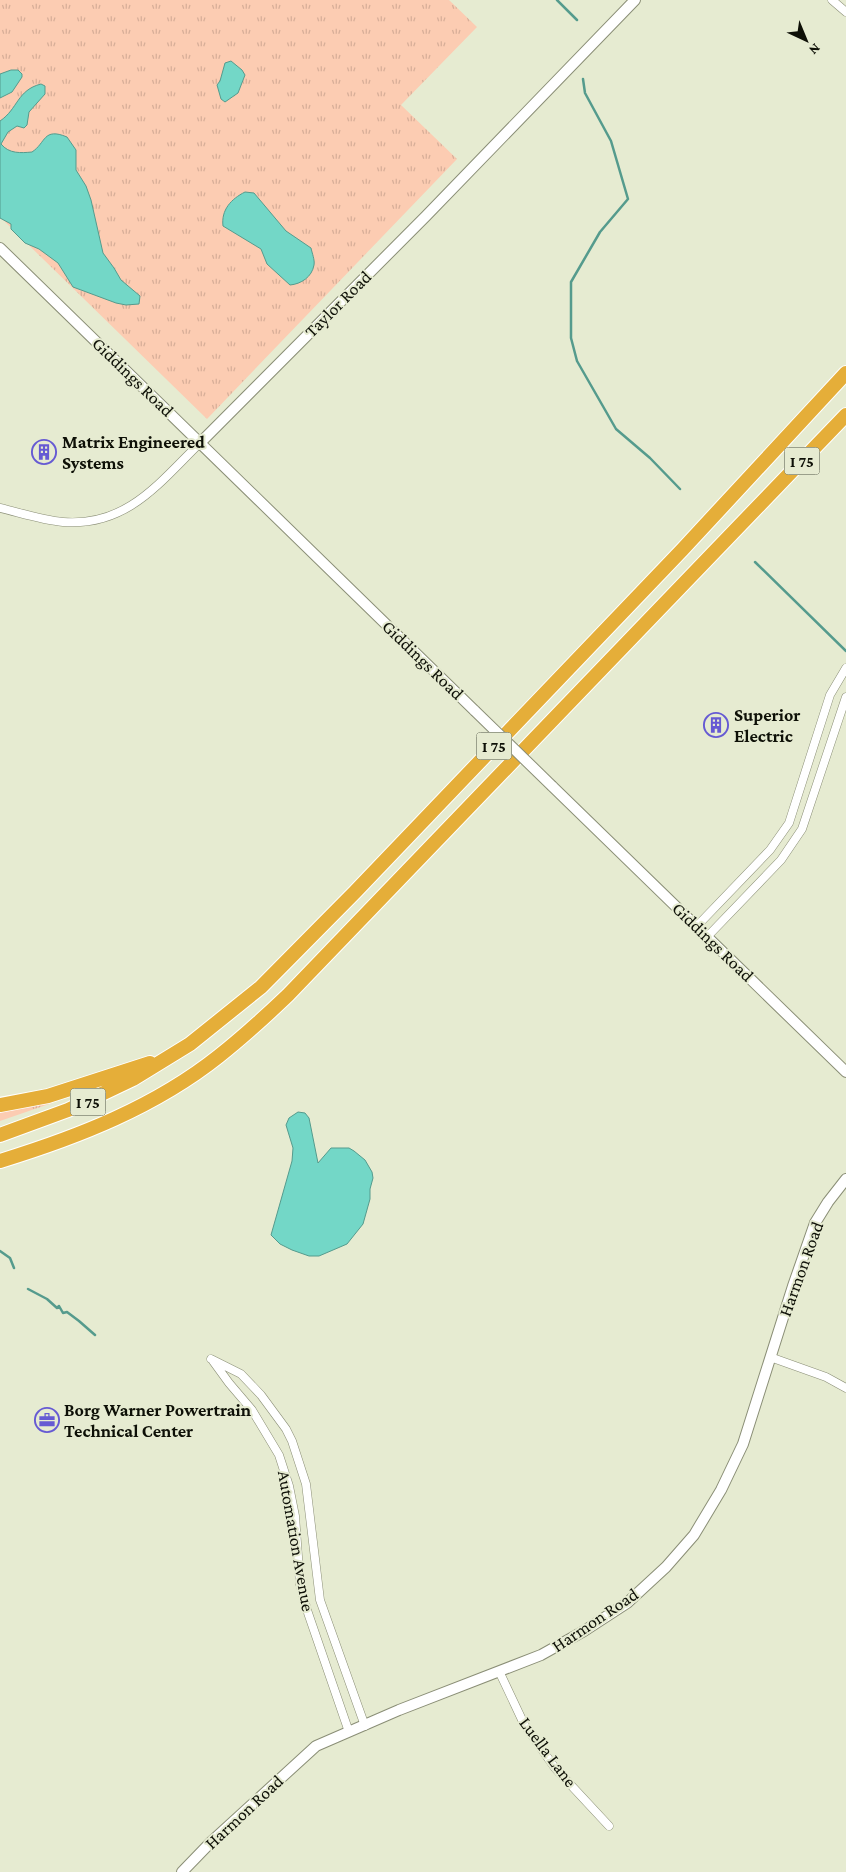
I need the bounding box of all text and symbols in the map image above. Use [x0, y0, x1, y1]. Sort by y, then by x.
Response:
north arrow [781, 15, 831, 65]
text: N [806, 40, 824, 59]
street label: Taylor Road [301, 266, 376, 341]
street label: Giddings Road [88, 333, 178, 421]
place label: Matrix Engineered Systems [62, 432, 205, 473]
building icon: Matrix Engineered Systems [31, 439, 57, 465]
road number: I 75 [784, 448, 820, 474]
street label: Giddings Road [378, 616, 468, 704]
place label: Superior Electric [734, 705, 801, 746]
building icon: Superior Electric [703, 712, 729, 738]
road number: I 75 [476, 732, 512, 759]
street label: Giddings Road [668, 898, 758, 986]
road number: I 75 [70, 1088, 106, 1116]
street label: Harmon Road [775, 1218, 828, 1319]
place label: Borg Warner Powertrain Technical Center [64, 1400, 252, 1441]
office icon: Borg Warner Powertrain Technical Center [34, 1407, 60, 1433]
street label: Automation Avenue [274, 1469, 318, 1613]
street label: Harmon Road [548, 1584, 642, 1656]
street label: Luella Lane [515, 1713, 581, 1791]
street label: Harmon Road [201, 1770, 288, 1853]

